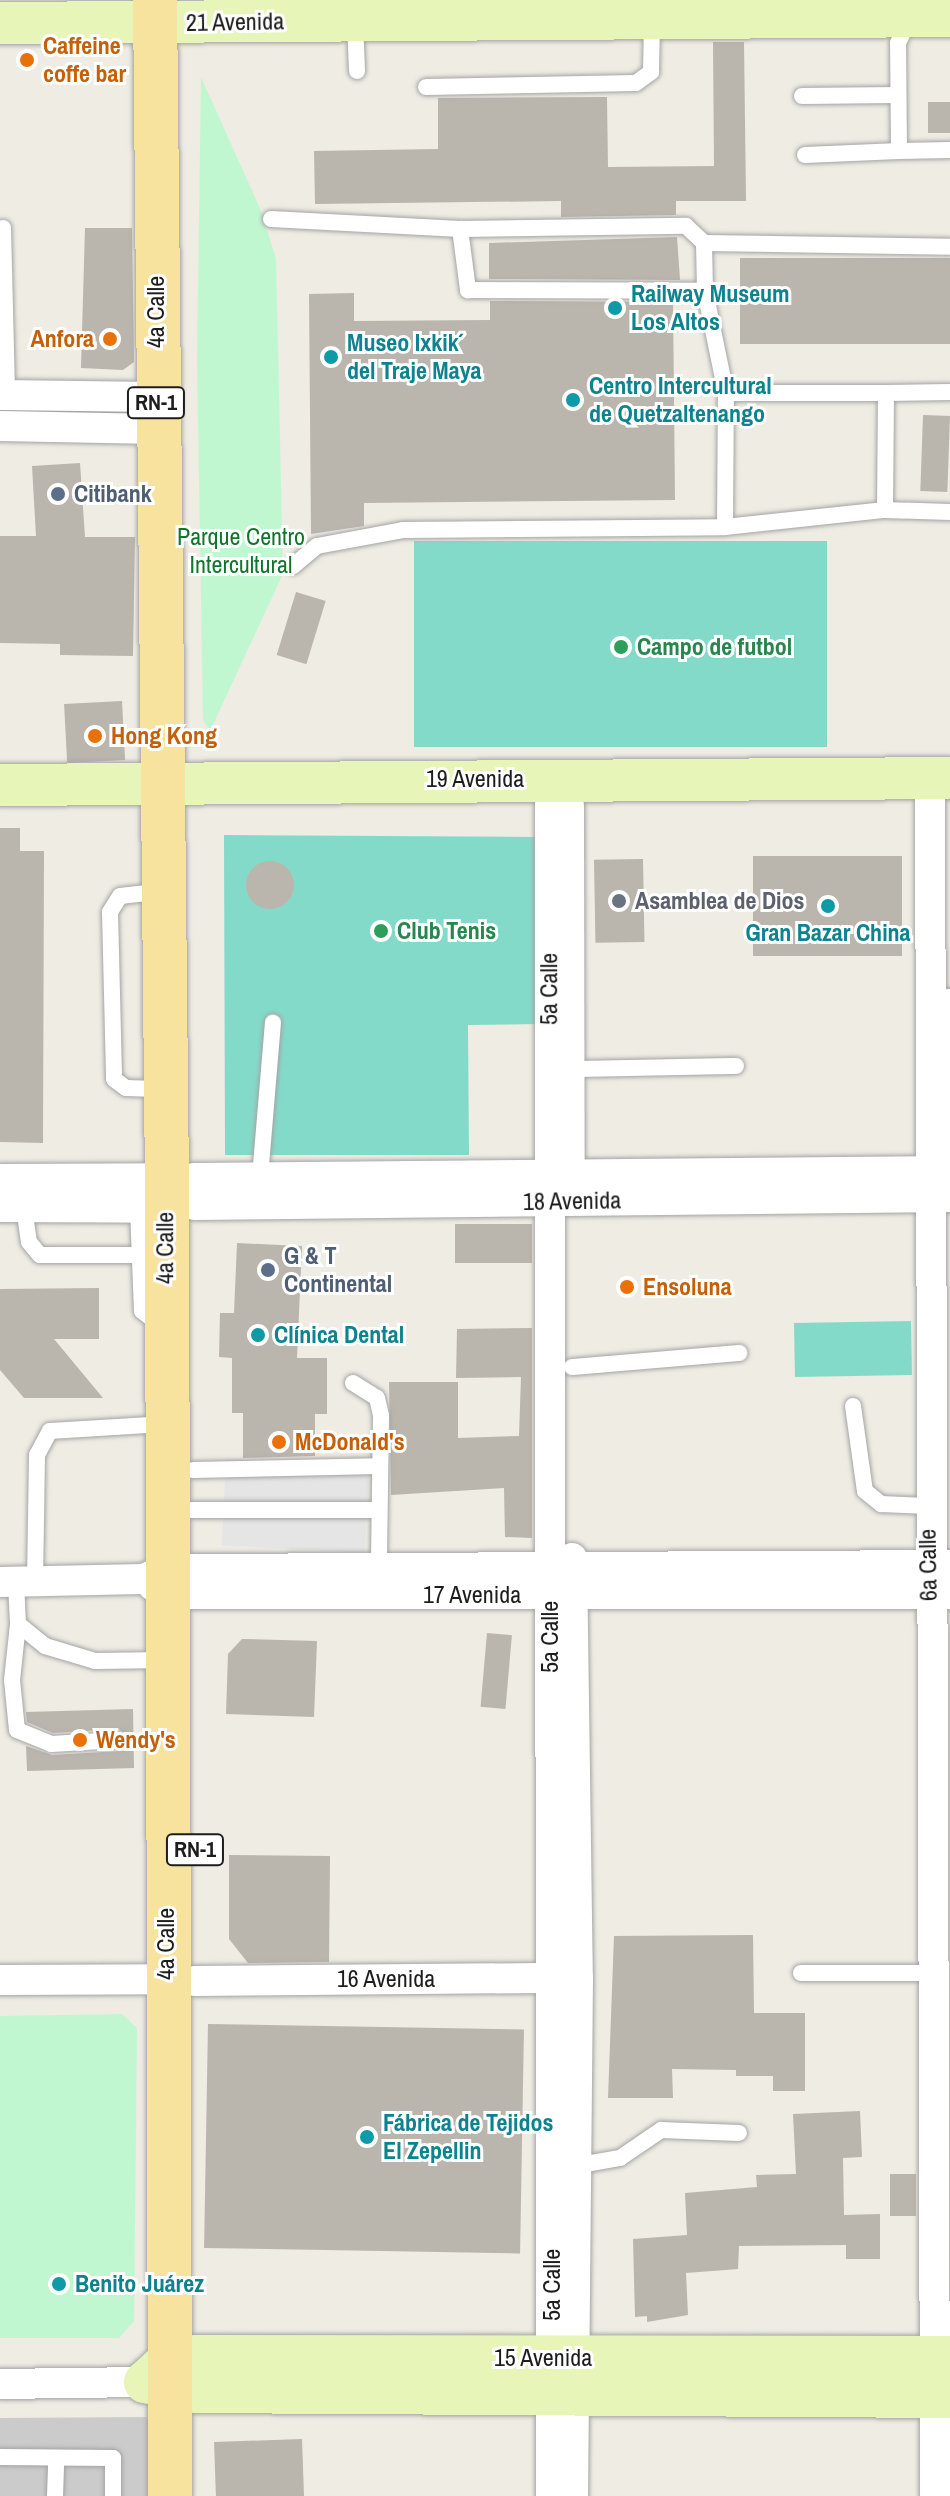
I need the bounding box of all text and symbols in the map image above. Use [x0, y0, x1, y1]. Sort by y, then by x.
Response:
street label: 21 Avenida [185, 7, 285, 37]
place label: Caffeine coffe bar [43, 32, 126, 88]
marker: Caffeine coffe bar [18, 51, 36, 69]
street label: 4a Calle [142, 276, 170, 348]
place label: Railway Museum Los Altos [631, 280, 790, 336]
marker: Railway Museum Los Altos [606, 299, 624, 317]
place label: Anfora [31, 325, 94, 353]
place label: Museo Ixkik´ del Traje Maya [347, 329, 482, 385]
marker: Anfora [101, 330, 119, 348]
marker: Museo Ixkik´ del Traje Maya [322, 348, 340, 366]
place label: Centro Intercultural de Quetzaltenango [589, 372, 772, 428]
road number: RN-1 [126, 385, 186, 421]
marker: Centro Intercultural de Quetzaltenango [564, 391, 582, 409]
place label: Citibank [74, 480, 152, 508]
marker: Citibank [49, 485, 67, 503]
park label: Parque Centro Intercultural [177, 523, 305, 579]
place label: Campo de futbol [637, 633, 792, 661]
marker: Campo de futbol [612, 638, 630, 656]
place label: Hong Kong [111, 722, 217, 750]
marker: Hong Kong [86, 727, 104, 745]
street label: 19 Avenida [425, 765, 525, 793]
place label: Asamblea de Dios [635, 887, 805, 915]
marker: Asamblea de Dios [610, 892, 628, 910]
marker: Gran Bazar China [819, 897, 837, 915]
place label: Club Tenis [397, 917, 496, 945]
place label: Gran Bazar China [745, 919, 911, 947]
marker: Club Tenis [372, 922, 390, 940]
street label: 5a Calle [535, 953, 563, 1025]
street label: 18 Avenida [522, 1186, 622, 1216]
street label: 4a Calle [151, 1212, 179, 1284]
place label: G & T Continental [284, 1242, 392, 1298]
marker: G & T Continental [259, 1261, 277, 1279]
place label: Ensoluna [643, 1273, 732, 1301]
marker: Ensoluna [618, 1278, 636, 1296]
place label: Clínica Dental [274, 1321, 404, 1349]
marker: Clínica Dental [249, 1326, 267, 1344]
place label: McDonald's [295, 1428, 405, 1456]
marker: McDonald's [270, 1433, 288, 1451]
street label: 6a Calle [913, 1529, 943, 1601]
street label: 17 Avenida [422, 1581, 522, 1609]
street label: 5a Calle [536, 1601, 564, 1673]
place label: Wendy's [96, 1726, 176, 1754]
marker: Wendy's [71, 1731, 89, 1749]
road number: RN-1 [165, 1832, 225, 1868]
street label: 4a Calle [152, 1908, 180, 1980]
street label: 16 Avenida [336, 1965, 436, 1993]
place label: Fábrica de Tejidos El Zepellin [383, 2109, 553, 2165]
marker: Fábrica de Tejidos El Zepellin [358, 2128, 376, 2146]
street label: 5a Calle [538, 2249, 566, 2321]
place label: Benito Juárez [75, 2270, 204, 2298]
marker: Benito Juárez [50, 2275, 68, 2293]
street label: 15 Avenida [493, 2344, 593, 2372]

